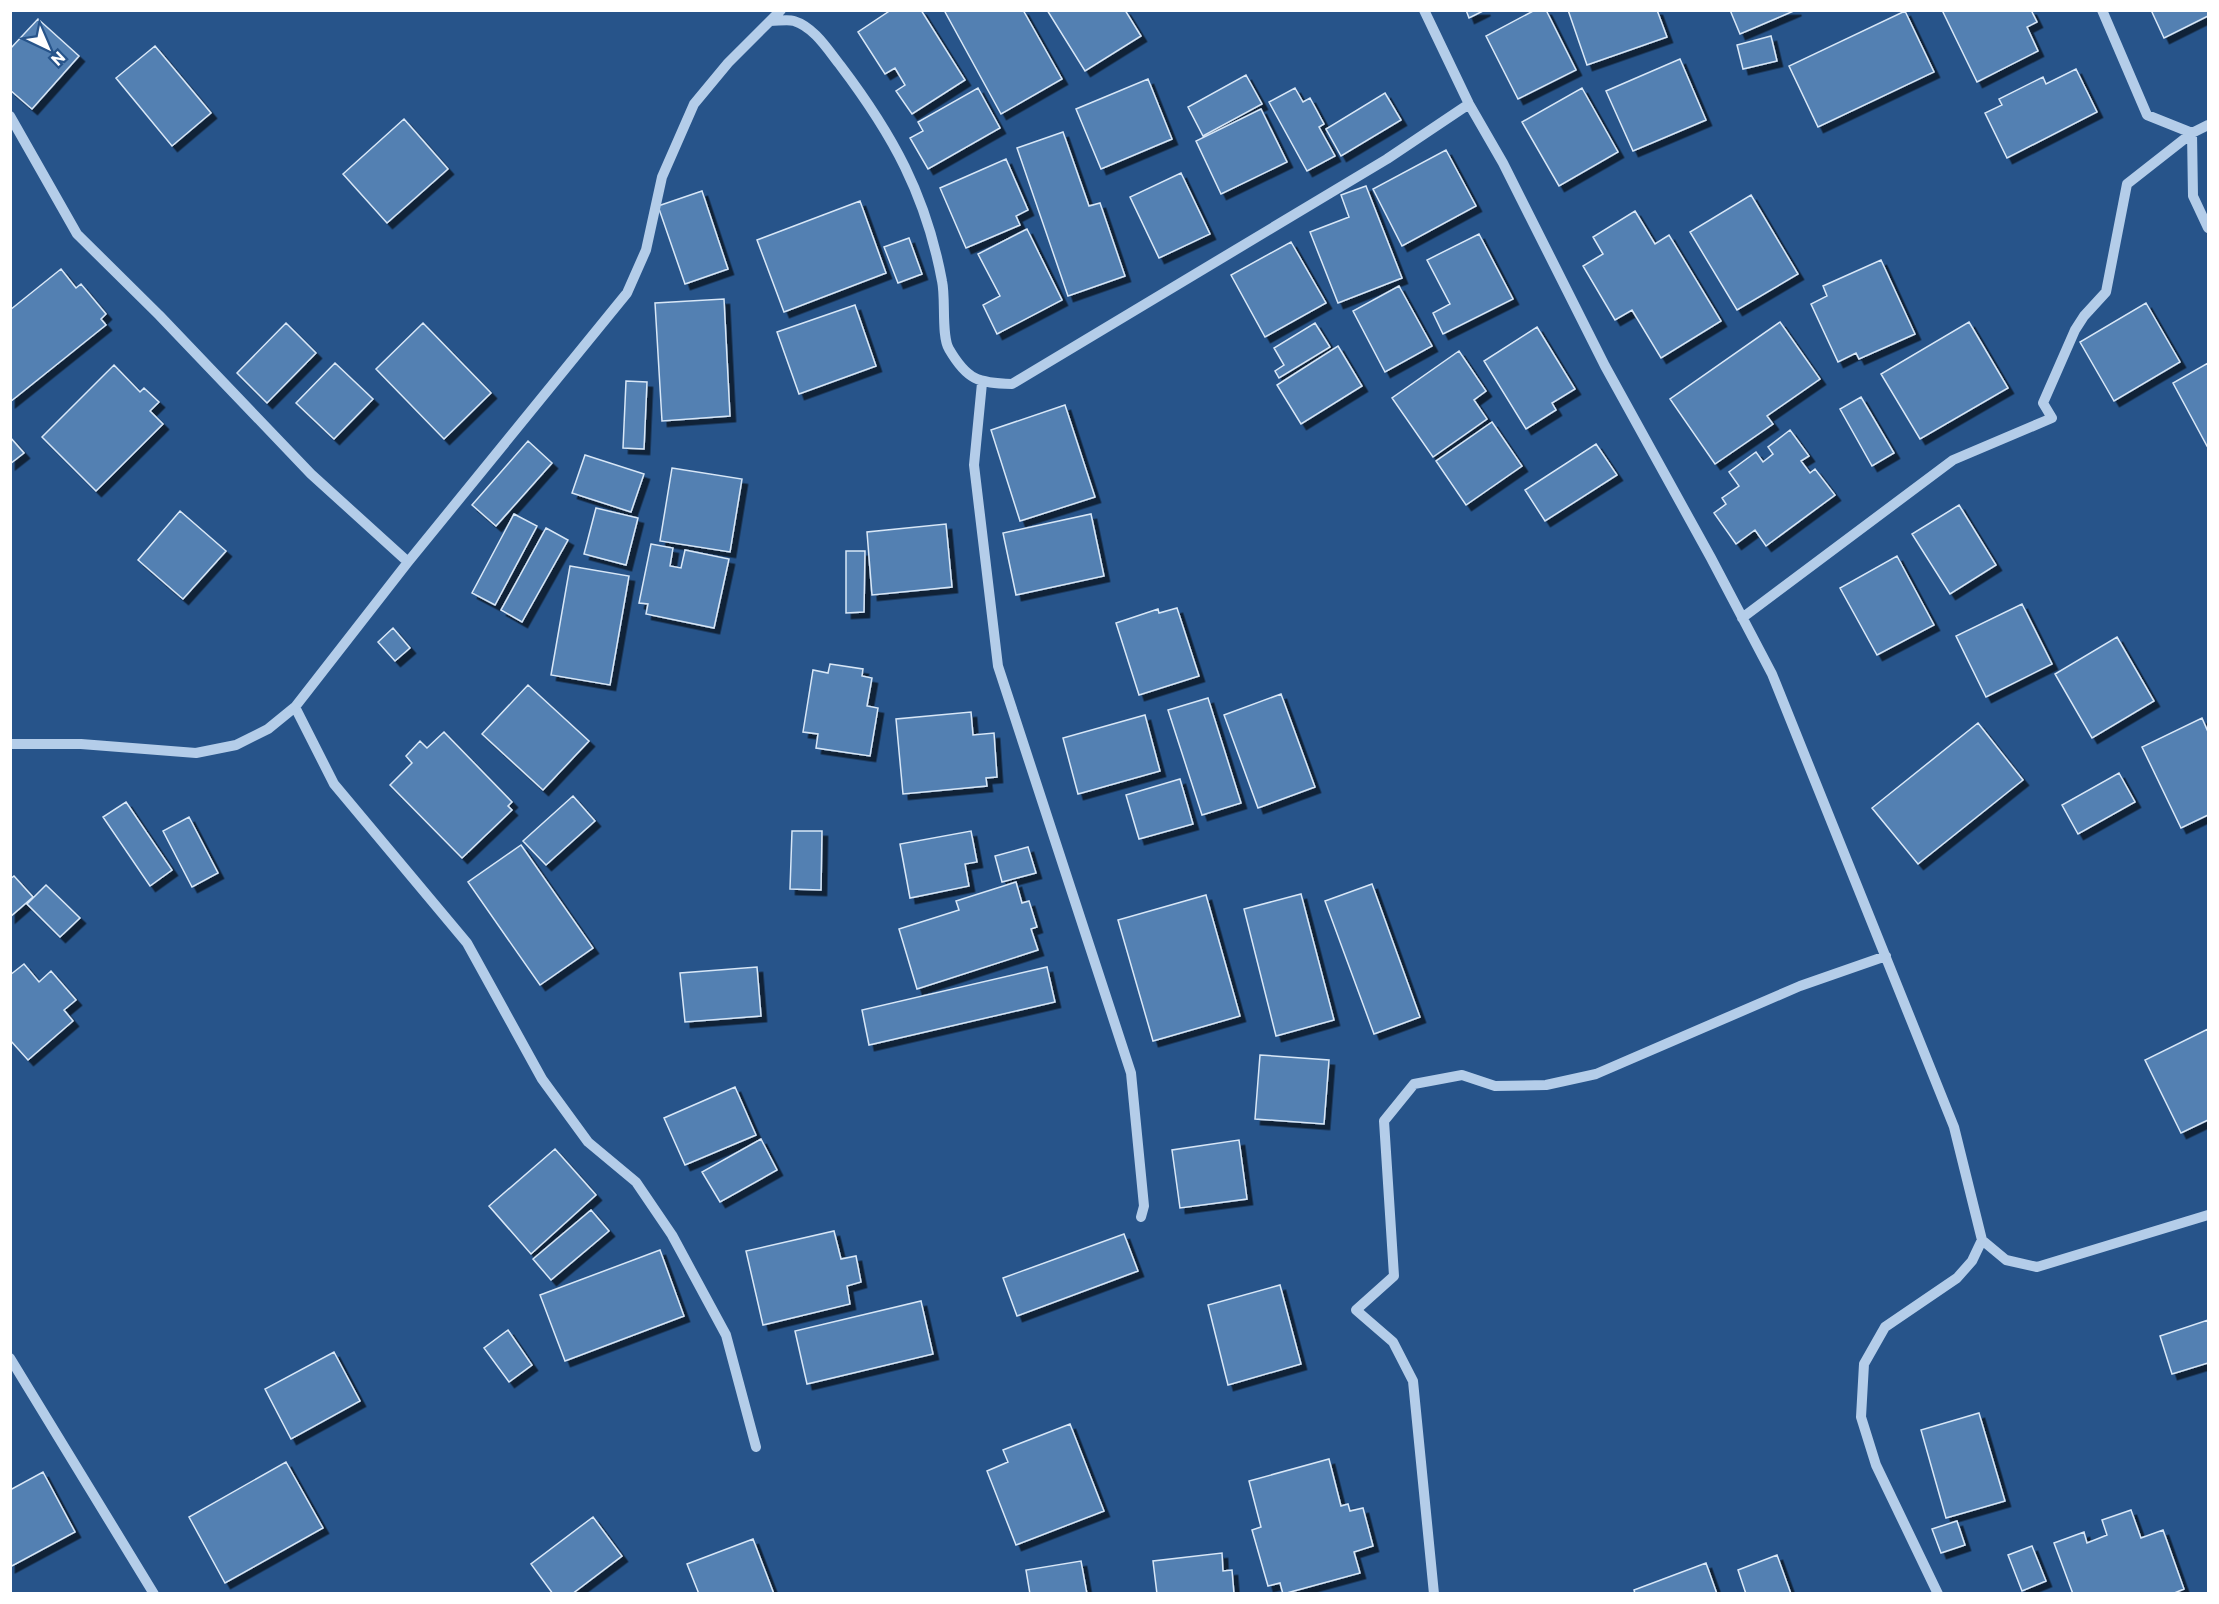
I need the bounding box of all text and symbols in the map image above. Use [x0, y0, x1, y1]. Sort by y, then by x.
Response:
north arrow [18, 18, 78, 78]
text: N [48, 48, 70, 70]

